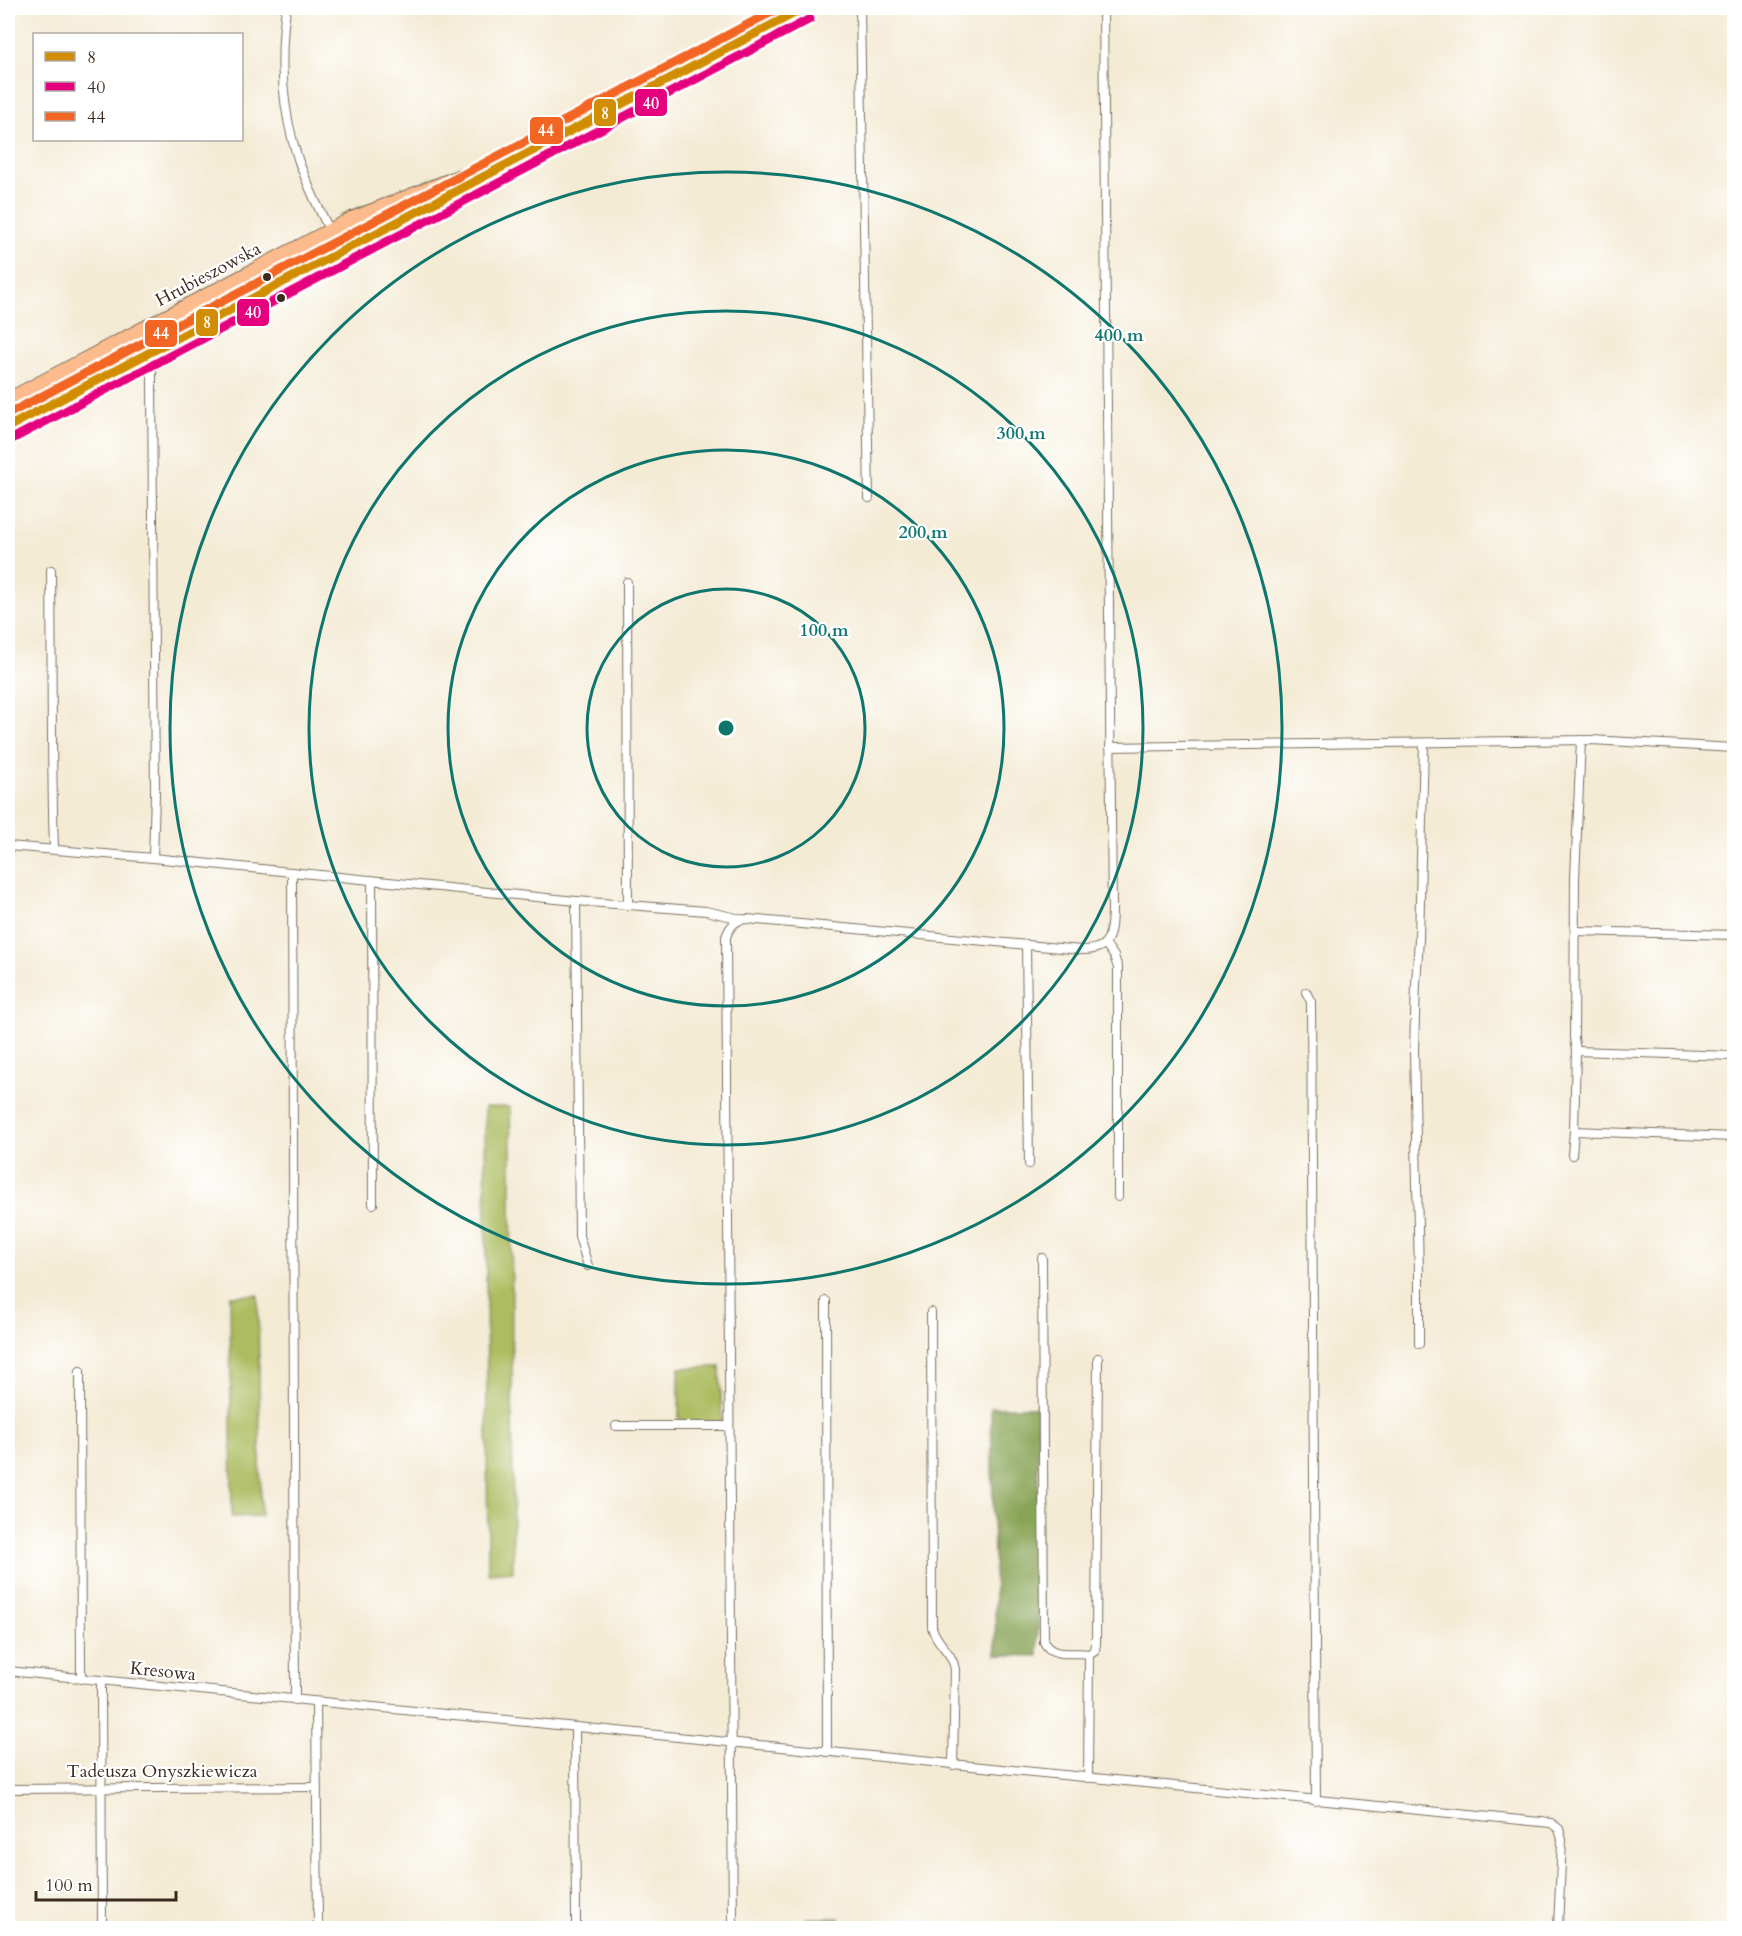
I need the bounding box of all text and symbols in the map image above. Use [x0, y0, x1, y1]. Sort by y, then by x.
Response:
legend [33, 33, 243, 141]
text: 8 [87, 45, 96, 70]
text: 40 [87, 75, 105, 100]
line badge: 40 [634, 88, 668, 117]
text: 40 [643, 93, 659, 115]
line badge: 8 [593, 98, 617, 127]
text: 8 [601, 103, 609, 125]
text: 44 [87, 105, 105, 130]
line badge: 44 [529, 116, 564, 145]
text: 44 [538, 120, 554, 142]
street label: Hrubieszowska [151, 236, 266, 313]
unlabelled marker [261, 271, 273, 283]
unlabelled marker [275, 292, 287, 304]
line badge: 40 [236, 298, 270, 327]
text: 40 [245, 302, 261, 324]
line badge: 8 [195, 308, 219, 337]
text: 8 [203, 312, 211, 334]
line badge: 44 [144, 319, 178, 348]
text: 44 [153, 323, 169, 345]
text: 400 m [1094, 323, 1144, 348]
text: 300 m [996, 421, 1046, 446]
text: 200 m [898, 520, 948, 545]
text: 100 m [799, 618, 849, 643]
centre of rings [716, 718, 736, 738]
street label: Kresowa [129, 1656, 197, 1687]
street label: Tadeusza Onyszkiewicza [66, 1759, 258, 1784]
scale bar [36, 1864, 176, 1902]
text: 100 m [45, 1873, 93, 1898]

